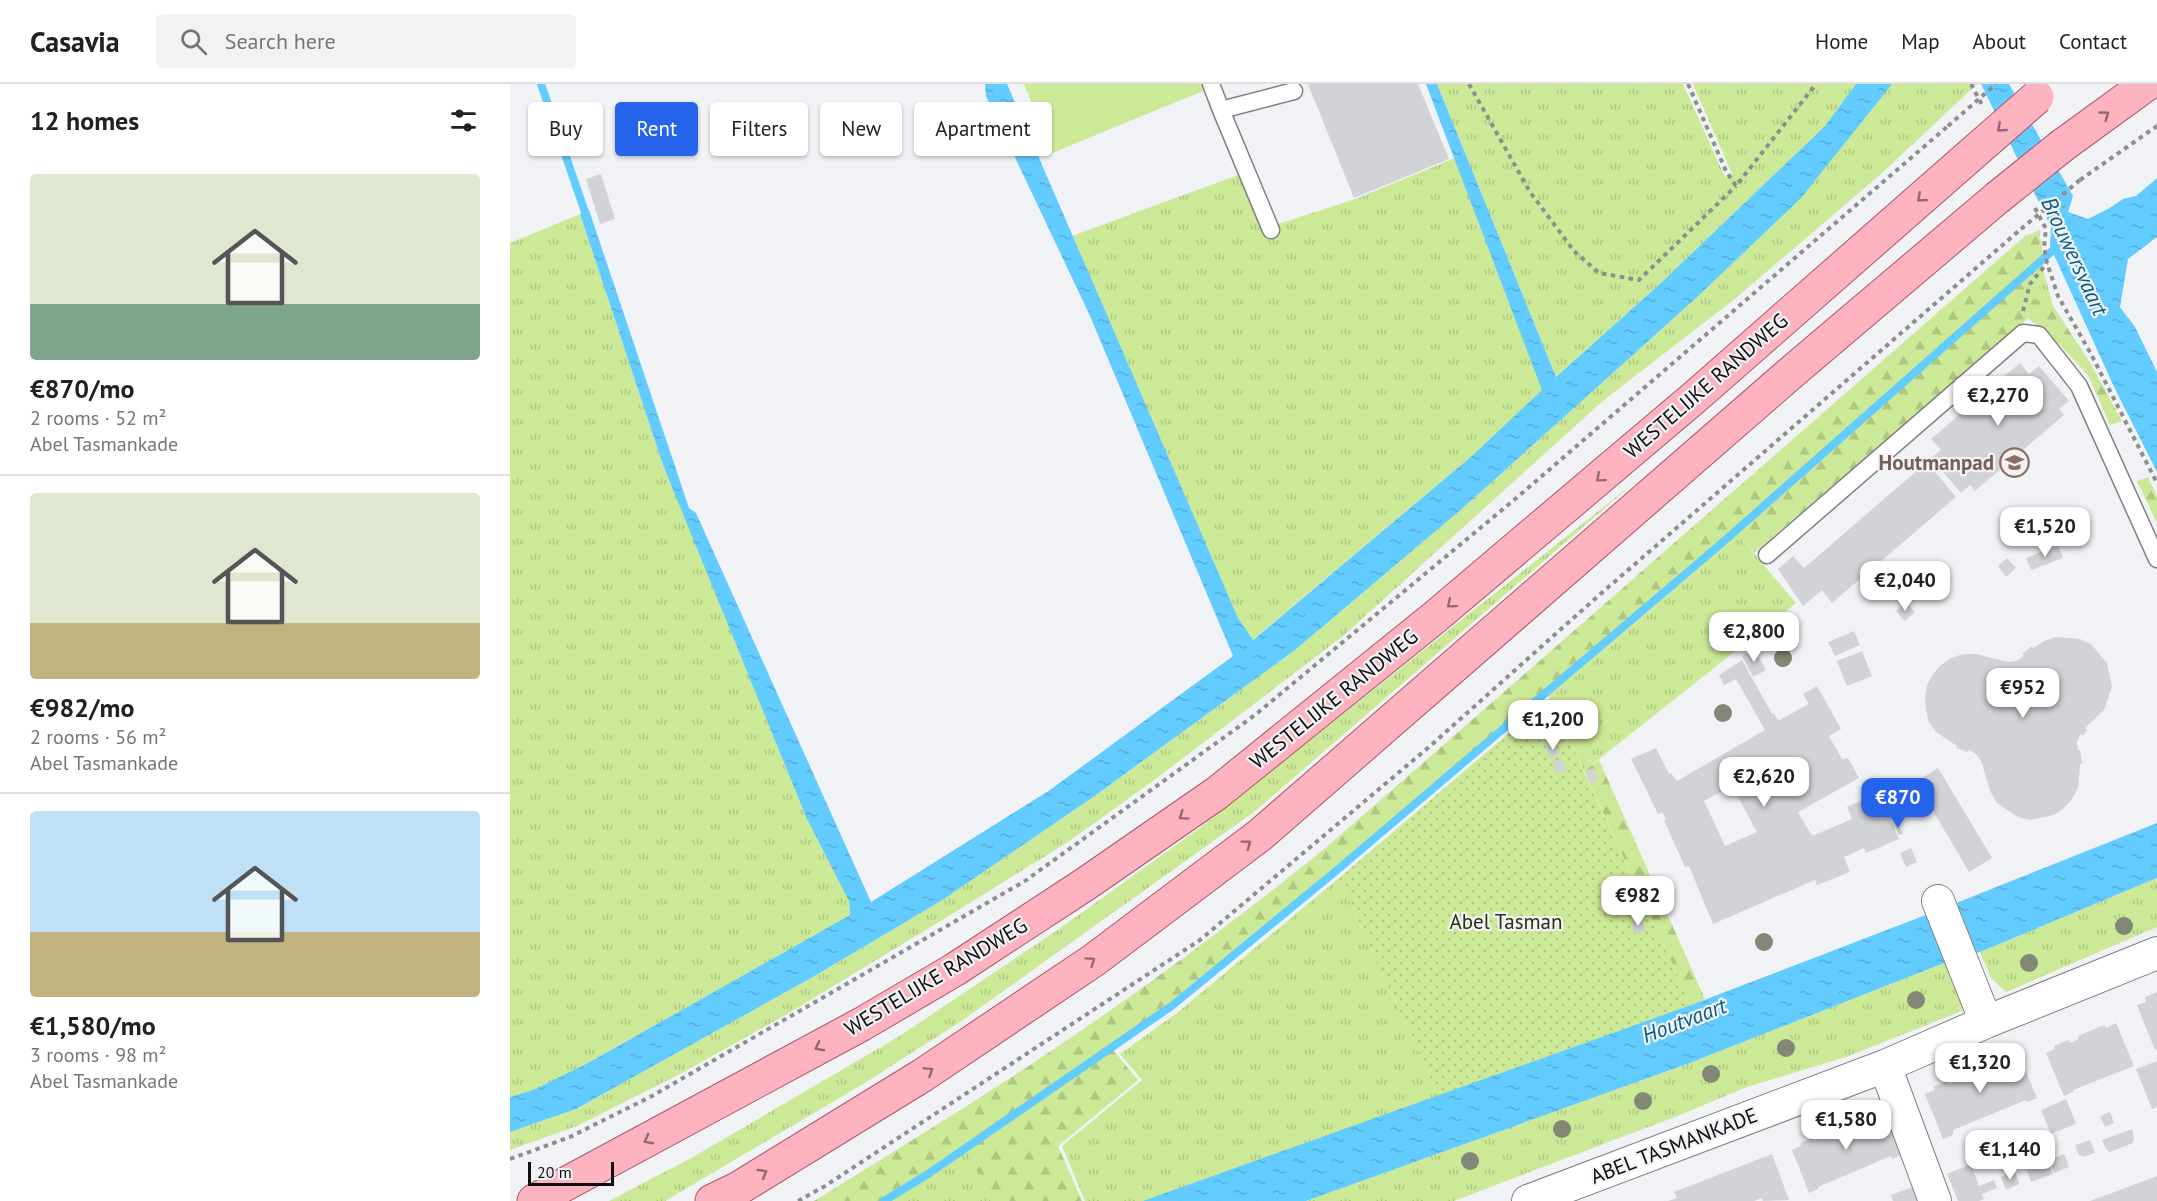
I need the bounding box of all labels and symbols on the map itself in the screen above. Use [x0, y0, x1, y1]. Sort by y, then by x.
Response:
one-way arrow [2098, 111, 2109, 122]
one-way arrow [1997, 121, 2008, 132]
one-way arrow [1917, 191, 1928, 202]
water label: Brouwersvaart [2035, 192, 2115, 321]
street label: WESTELIJKE RANDWEG [1618, 307, 1793, 464]
pin: €2,270 [1949, 376, 2047, 427]
school or university icon: Houtmanpad [1999, 447, 2031, 479]
place label: Houtmanpad [1879, 449, 1994, 476]
one-way arrow [1596, 471, 1607, 482]
pin: €1,520 [1996, 507, 2094, 558]
pin: €2,040 [1856, 561, 1954, 612]
one-way arrow [1447, 597, 1458, 608]
pin: €2,800 [1705, 612, 1803, 663]
street label: WESTELIJKE RANDWEG [1244, 622, 1423, 775]
pin: €952 [1987, 668, 2059, 719]
pin: €1,200 [1504, 700, 1602, 751]
pin: €2,620 [1715, 757, 1813, 808]
pin: €870 [1862, 778, 1934, 829]
one-way arrow [1179, 809, 1190, 820]
one-way arrow [1240, 841, 1251, 852]
pin: €982 [1602, 876, 1674, 927]
park label: Abel Tasman [1449, 908, 1563, 935]
street label: WESTELIJKE RANDWEG [839, 911, 1032, 1042]
one-way arrow [1084, 957, 1095, 968]
water label: Houtvaart [1638, 991, 1731, 1049]
one-way arrow [815, 1040, 826, 1051]
pin: €1,320 [1931, 1043, 2029, 1094]
one-way arrow [923, 1067, 934, 1078]
pin: €1,580 [1797, 1100, 1895, 1151]
street label: ABEL TASMANKADE [1586, 1101, 1761, 1190]
pin: €1,140 [1961, 1130, 2059, 1181]
one-way arrow [644, 1133, 654, 1144]
scale bar [528, 1159, 614, 1186]
one-way arrow [757, 1168, 767, 1180]

